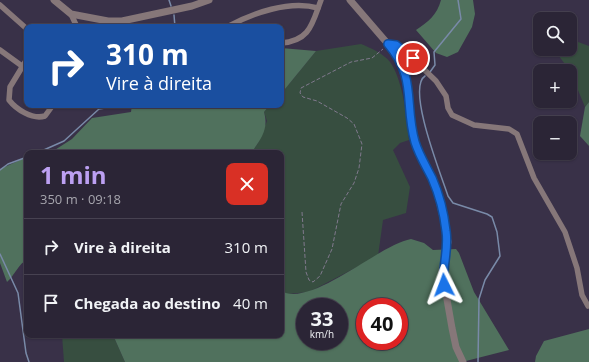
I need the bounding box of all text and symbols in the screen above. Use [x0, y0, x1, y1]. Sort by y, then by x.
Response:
map controls [533, 12, 577, 160]
button: search [533, 12, 577, 56]
text: 310 m [106, 35, 189, 73]
icon: right [40, 40, 92, 92]
pin [396, 41, 430, 75]
icon: arrive [402, 47, 424, 69]
button: + [533, 64, 577, 108]
text: Vire à direita [106, 71, 212, 95]
button: − [533, 116, 577, 160]
text: 1 min [40, 158, 107, 191]
button: close [226, 163, 268, 205]
text: 350 m · 09:18 [40, 190, 121, 208]
icon: right [40, 236, 62, 258]
text: Vire à direita [74, 237, 171, 257]
text: 310 m [224, 237, 268, 257]
position arrow [423, 264, 465, 306]
icon: arrive [40, 292, 62, 314]
text: Chegada ao destino [74, 293, 221, 313]
text: 40 m [233, 293, 268, 313]
speed limit sign: 40 [356, 298, 408, 350]
text: 33 [311, 305, 333, 332]
text: km/h [310, 327, 334, 341]

